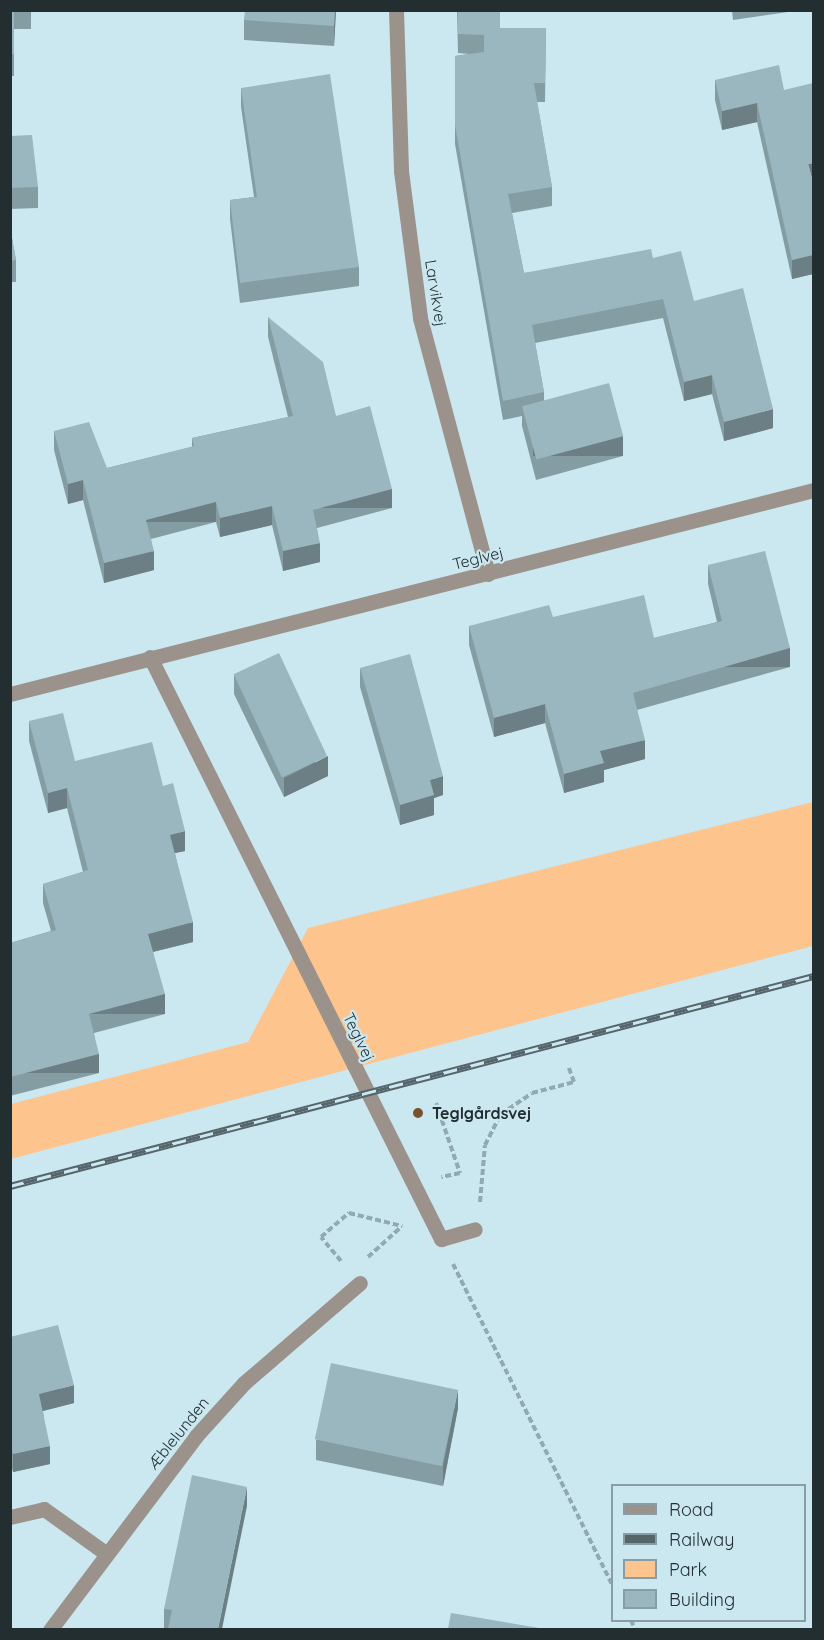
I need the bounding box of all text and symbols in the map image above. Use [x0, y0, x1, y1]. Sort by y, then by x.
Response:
street label: Larvikvej [421, 258, 451, 328]
street label: Teglvej [451, 542, 505, 574]
street label: Teglvej [339, 1010, 379, 1064]
place label: Teglgårdsvej [432, 1103, 531, 1123]
marker: Teglgårdsvej [409, 1104, 427, 1122]
street label: Æblelunden [143, 1393, 213, 1473]
legend [611, 1484, 806, 1622]
text: Road [669, 1498, 714, 1521]
text: Railway [669, 1528, 735, 1551]
text: Park [669, 1558, 707, 1581]
text: Building [669, 1588, 735, 1611]

